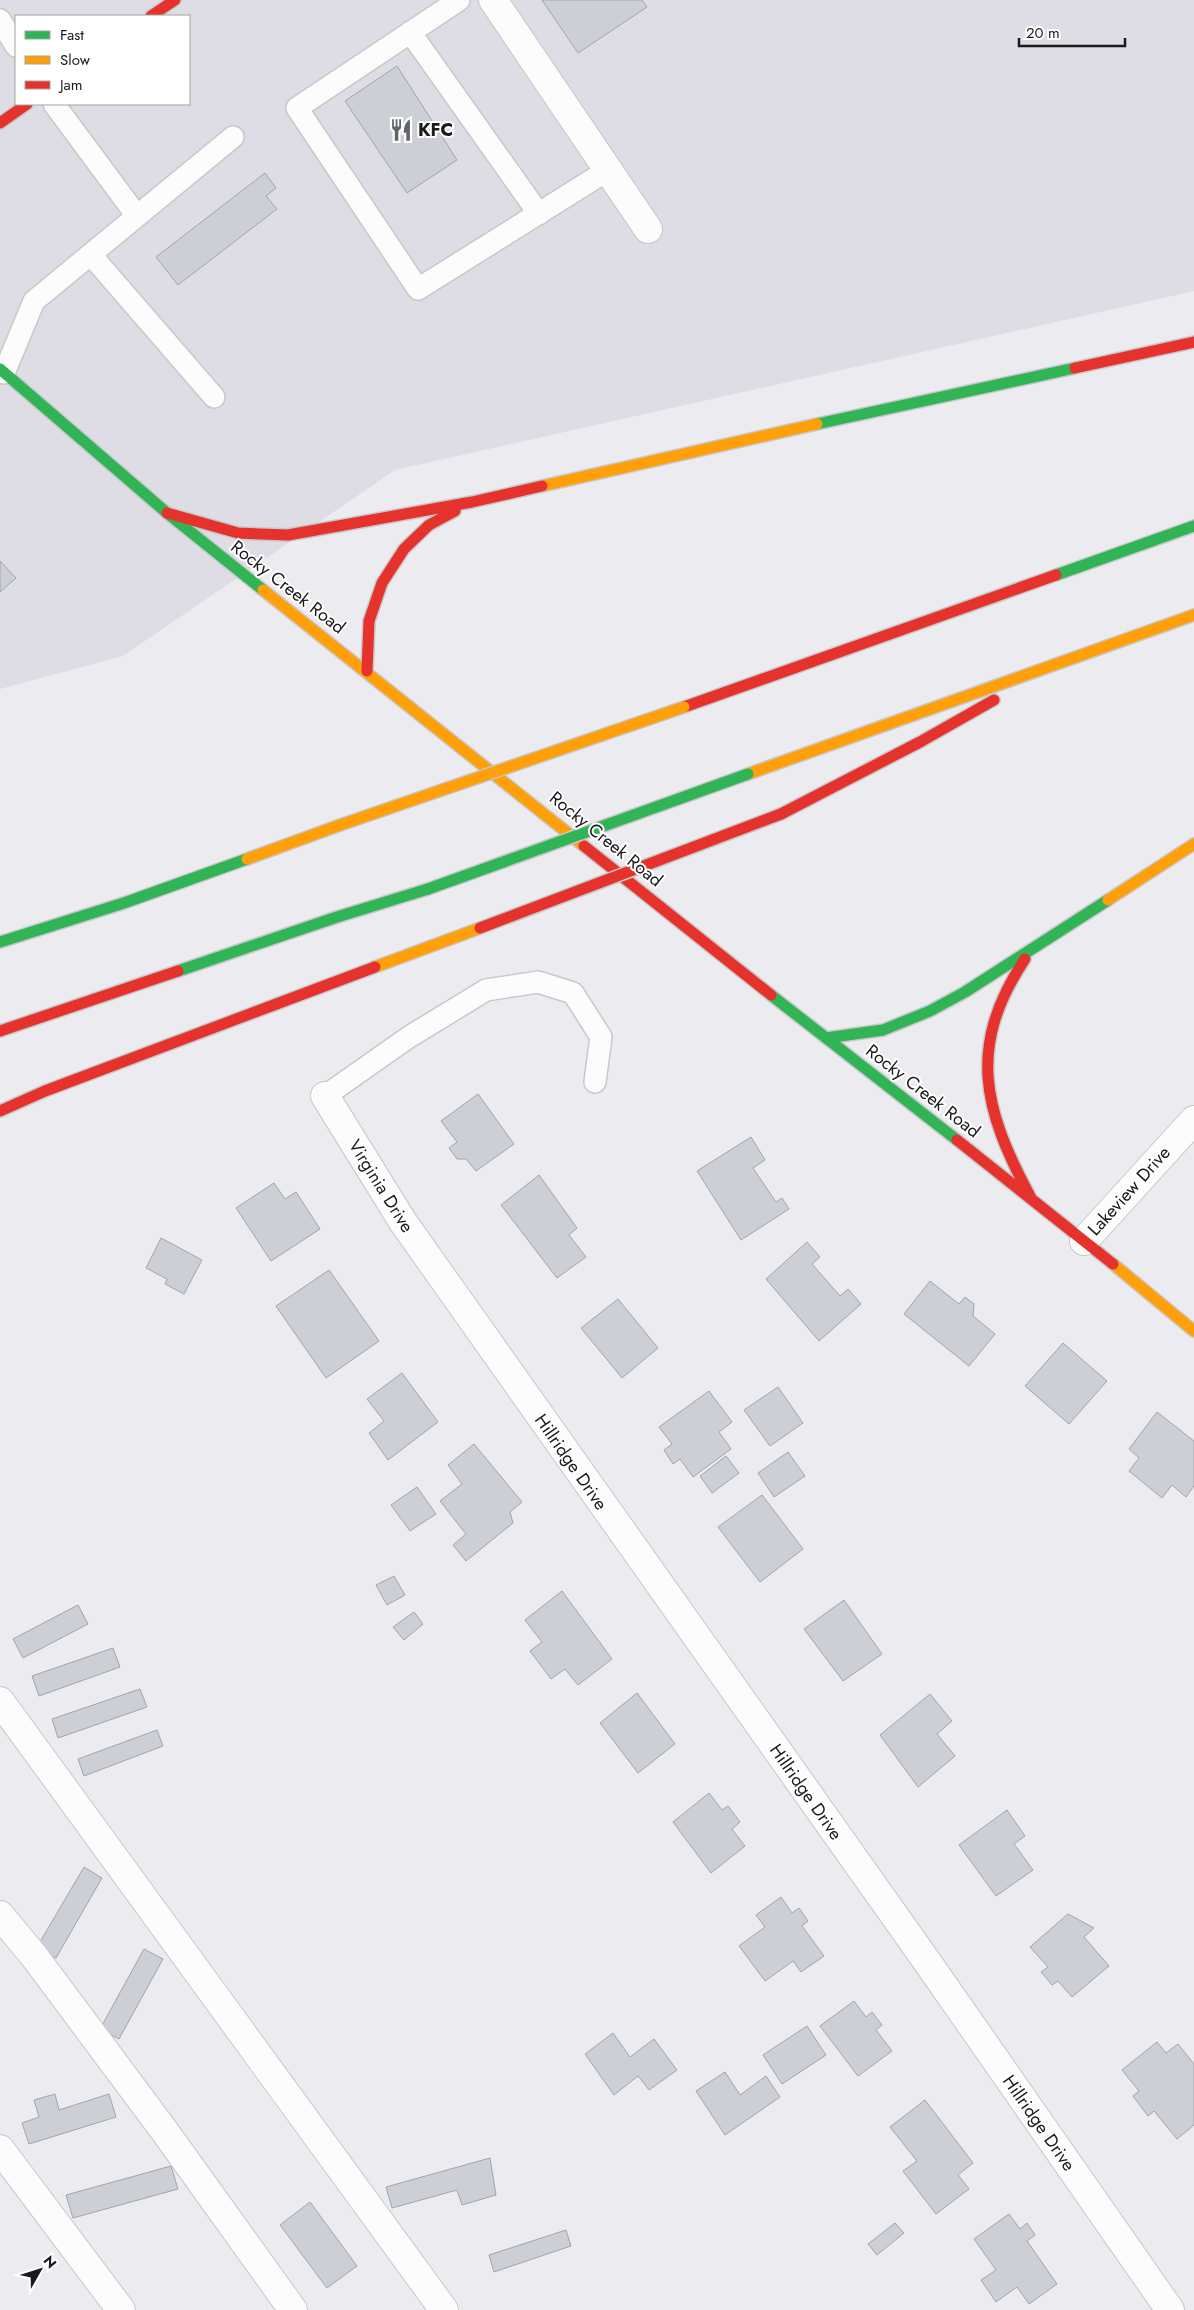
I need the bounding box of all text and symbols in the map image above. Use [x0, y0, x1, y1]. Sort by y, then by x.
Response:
legend [15, 15, 190, 105]
scale bar [1019, 15, 1125, 47]
text: 20 m [1026, 22, 1060, 44]
text: Fast [60, 24, 84, 46]
text: Slow [60, 49, 91, 71]
text: Jam [58, 74, 83, 96]
restaurant icon: KFC [388, 117, 414, 143]
place label: KFC [418, 117, 453, 143]
street label: Rocky Creek Road [225, 534, 351, 640]
street label: Rocky Creek Road [544, 785, 668, 893]
street label: Rocky Creek Road [860, 1038, 986, 1144]
street label: Virginia Drive [342, 1134, 420, 1238]
street label: Lakeview Drive [1082, 1140, 1176, 1242]
street label: Hillridge Drive [528, 1409, 614, 1515]
street label: Hillridge Drive [763, 1739, 849, 1845]
street label: Hillridge Drive [996, 2070, 1082, 2176]
north arrow [15, 2245, 65, 2295]
text: N [39, 2251, 61, 2272]

